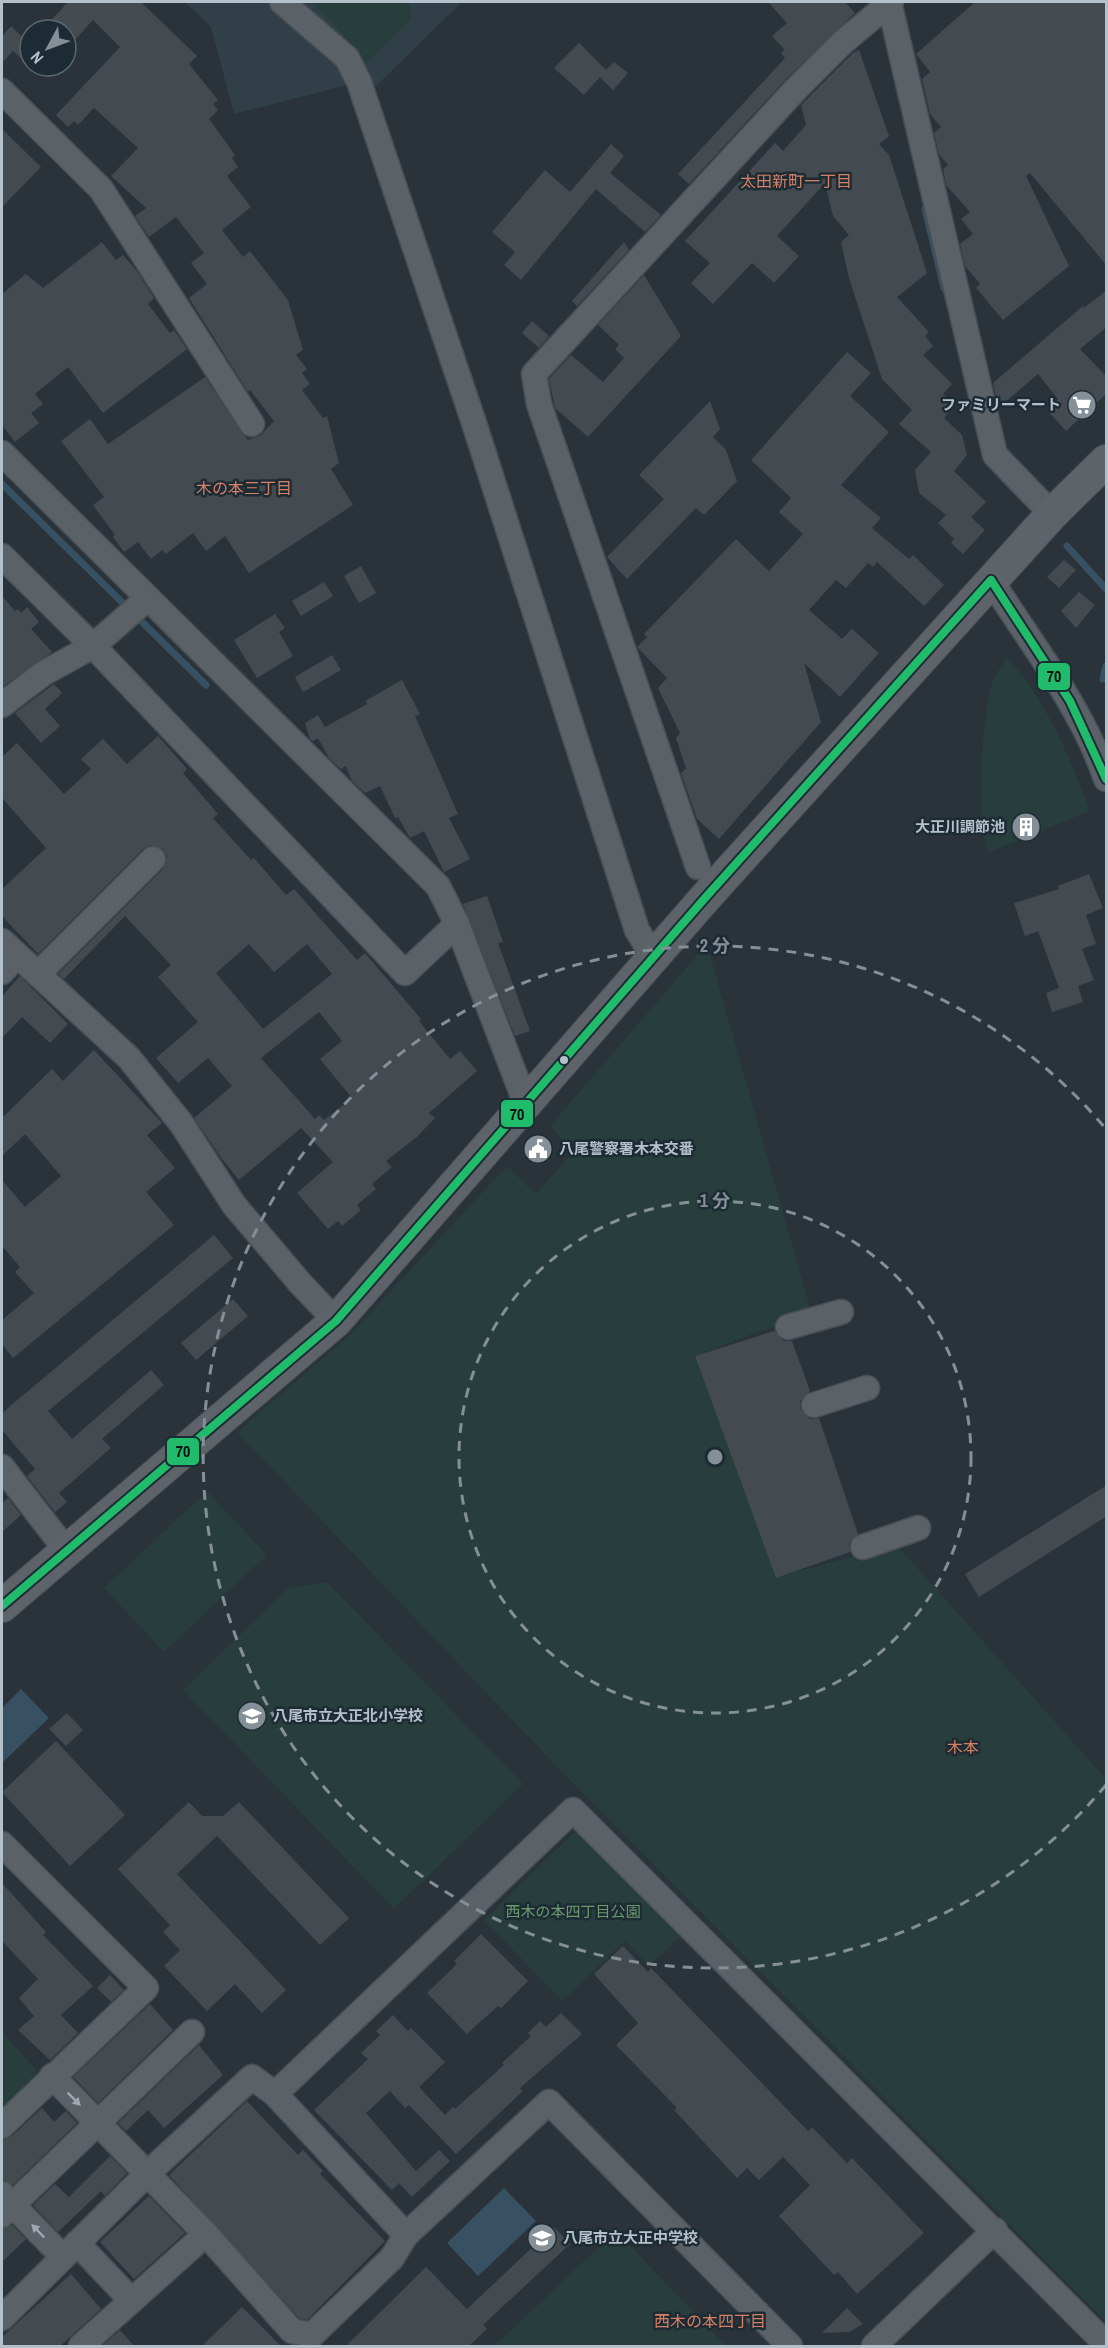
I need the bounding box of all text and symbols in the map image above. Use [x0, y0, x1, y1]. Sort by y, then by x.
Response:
north arrow [18, 18, 78, 78]
text: N [25, 47, 48, 69]
district label: 太田新町一丁目 [740, 170, 852, 192]
supermarket icon: ファミリーマート [1066, 389, 1098, 421]
place label: ファミリーマート [941, 394, 1061, 415]
district label: 木の本三丁目 [196, 477, 292, 499]
line badge: 70 [1037, 662, 1071, 691]
text: 70 [1047, 665, 1061, 687]
building icon: 大正川調節池 [1010, 811, 1042, 843]
place label: 大正川調節池 [915, 816, 1005, 837]
text: 2 分 [700, 933, 730, 958]
unlabelled marker [558, 1054, 570, 1066]
line badge: 70 [500, 1099, 534, 1128]
text: 70 [510, 1103, 524, 1125]
public building icon: 八尾警察署木本交番 [522, 1133, 554, 1165]
place label: 八尾警察署木本交番 [559, 1138, 694, 1159]
text: 1 分 [700, 1188, 730, 1213]
line badge: 70 [166, 1437, 200, 1466]
text: 70 [176, 1440, 190, 1462]
centre of rings [705, 1447, 725, 1467]
school or university icon: 八尾市立大正北小学校 [236, 1700, 268, 1732]
place label: 八尾市立大正北小学校 [273, 1705, 423, 1726]
district label: 木本 [947, 1736, 979, 1758]
park label: 西木の本四丁目公園 [505, 1901, 641, 1922]
one-way arrow [67, 2091, 81, 2106]
school or university icon: 八尾市立大正中学校 [526, 2222, 558, 2254]
one-way arrow [31, 2224, 45, 2238]
place label: 八尾市立大正中学校 [563, 2227, 698, 2248]
district label: 西木の本四丁目 [654, 2310, 766, 2332]

